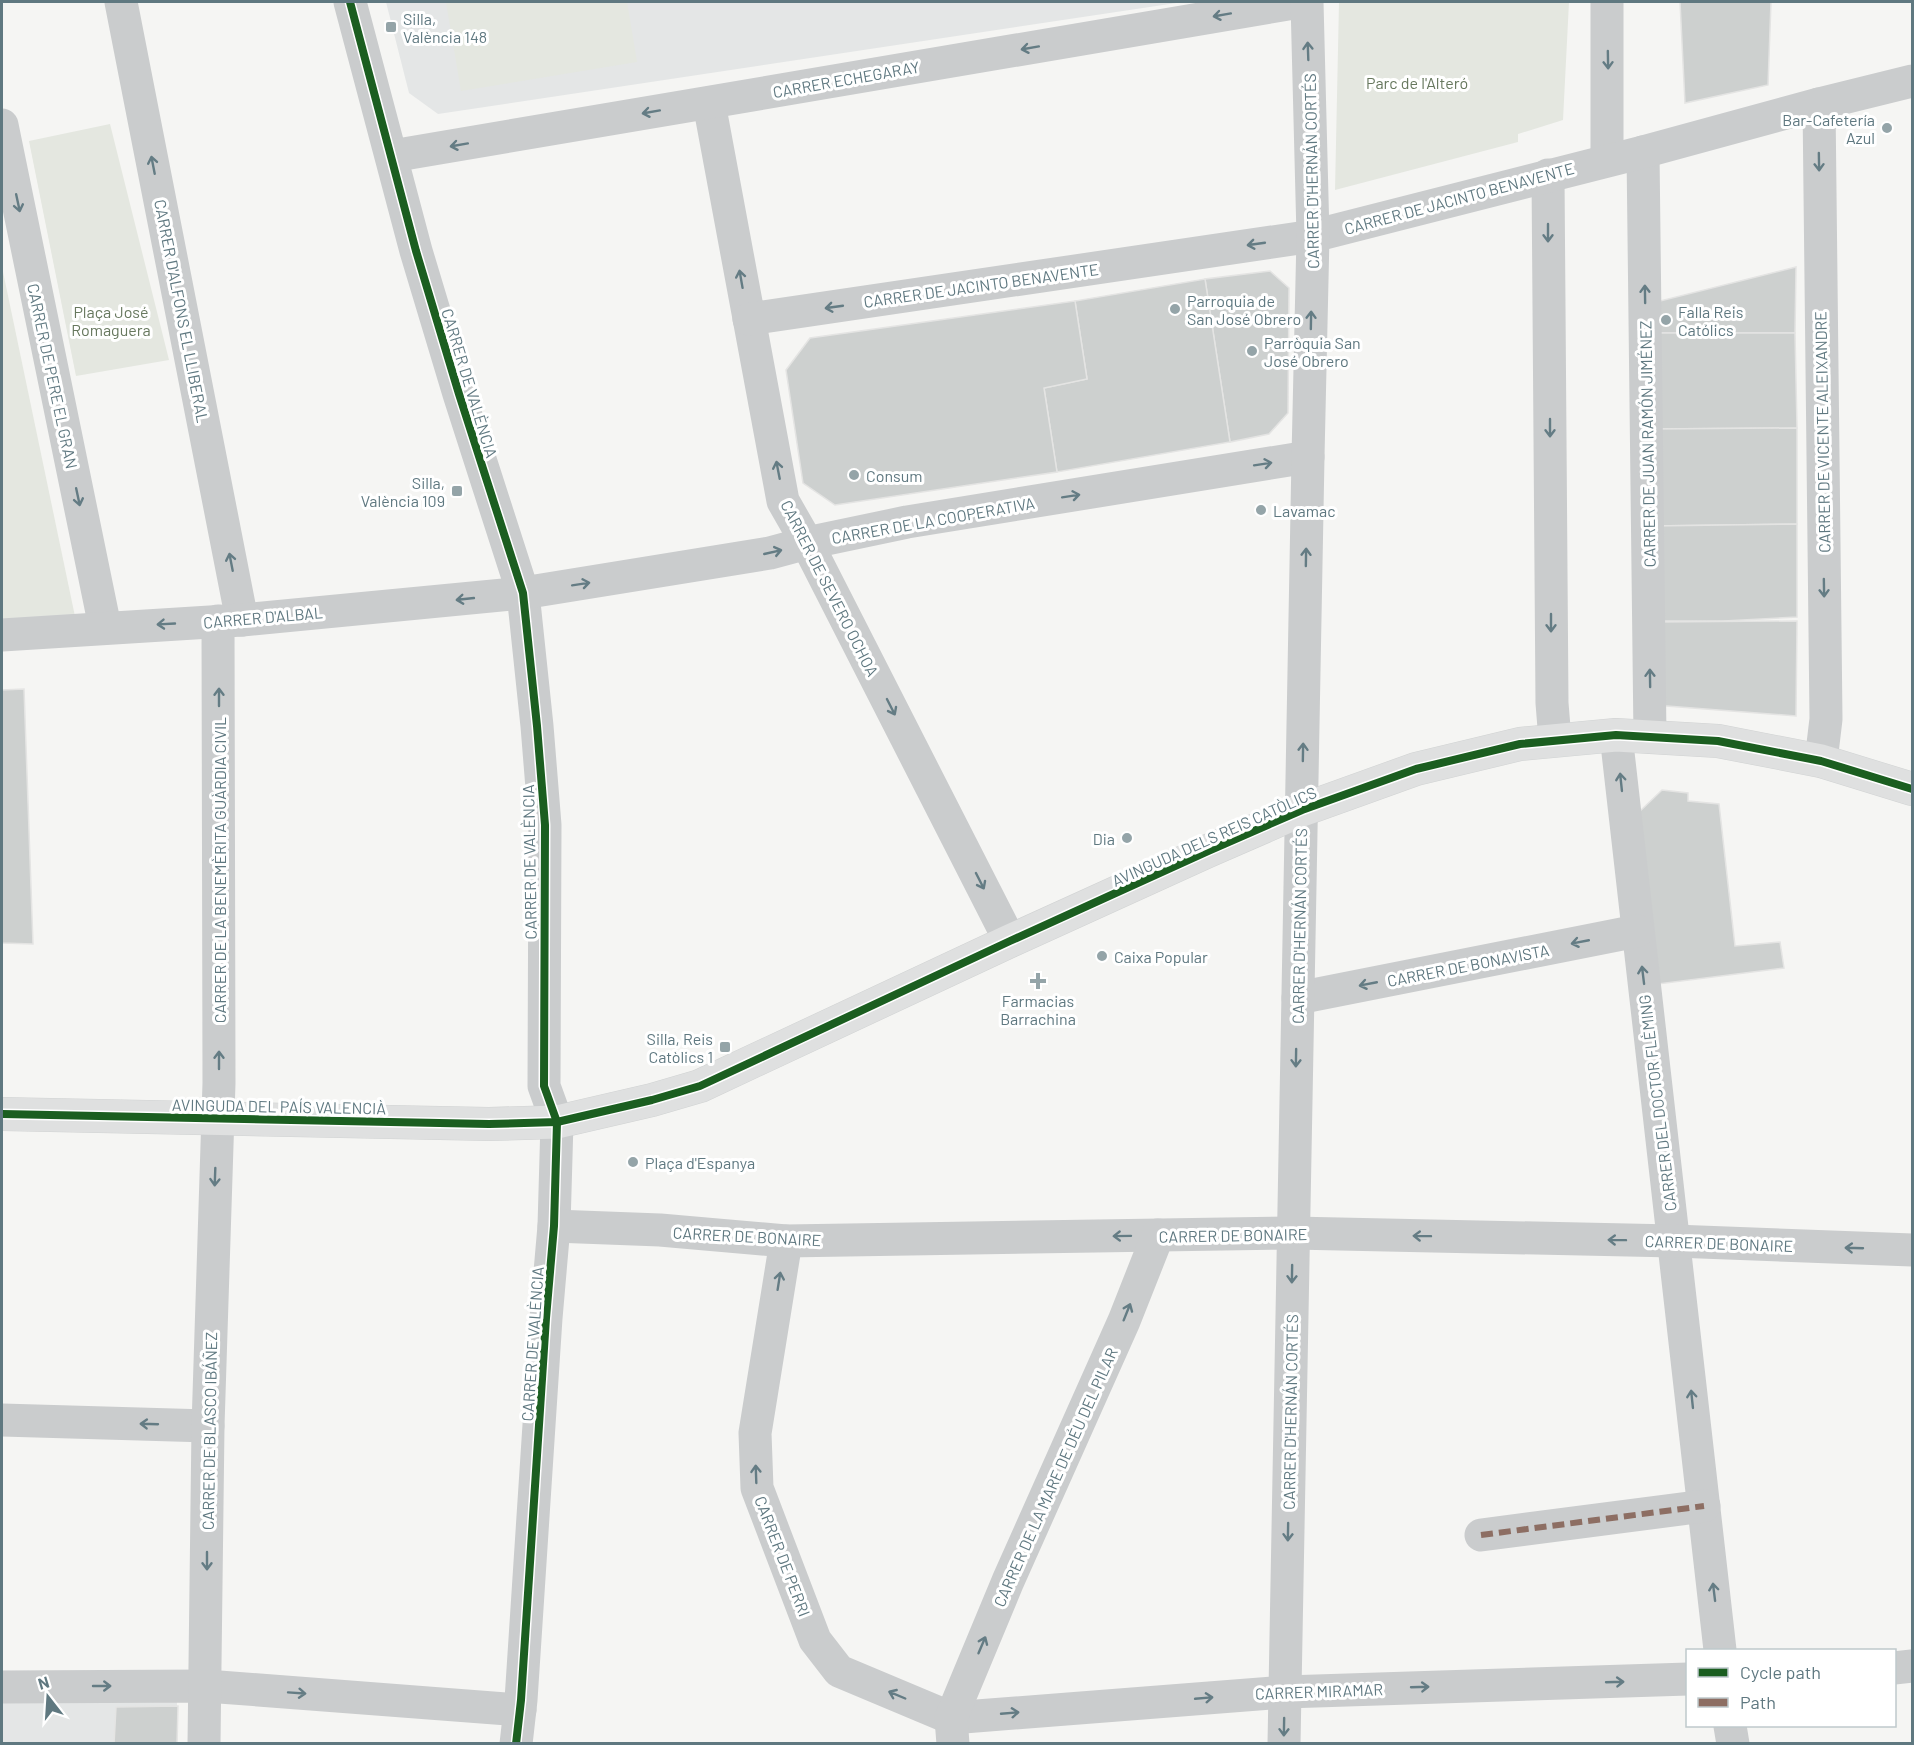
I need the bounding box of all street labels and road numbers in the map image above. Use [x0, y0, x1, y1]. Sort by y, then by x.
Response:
street label: CARRER ECHEGARAY [771, 57, 921, 101]
street label: CARRER D'HERNÁN CORTÉS [1300, 73, 1322, 269]
street label: CARRER DE JACINTO BENAVENTE [1342, 158, 1576, 238]
street label: CARRER D'ALFONS EL LLIBERAL [151, 198, 213, 424]
street label: CARRER DE JACINTO BENAVENTE [862, 259, 1100, 311]
street label: CARRER DE PERE EL GRAN [24, 282, 82, 470]
street label: CARRER DE VALÈNCIA [438, 306, 502, 460]
street label: CARRER DE VICENTE ALEIXANDRE [1810, 311, 1834, 553]
street label: CARRER DE JUAN RAMÓN JIMÉNEZ [1635, 321, 1659, 567]
street label: CARRER DE LA COOPERATIVA [830, 493, 1036, 547]
street label: CARRER DE SEVERO OCHOA [777, 497, 883, 680]
street label: CARRER D'ALBAL [202, 602, 324, 632]
street label: CARRER DE LA BENEMÈRITA GUÀRDIA CIVIL [210, 717, 229, 1023]
street label: AVINGUDA DELS REIS CATÒLICS [1109, 782, 1319, 890]
street label: CARRER DE VALÈNCIA [518, 784, 540, 940]
street label: CARRER D'HERNÁN CORTÉS [1288, 828, 1310, 1024]
street label: CARRER DE BONAVISTA [1385, 940, 1551, 990]
street label: CARRER DEL DOCTOR FLÈMING [1634, 994, 1680, 1212]
street label: AVINGUDA DEL PAÍS VALENCIÀ [172, 1095, 386, 1117]
street label: CARRER DE BONAIRE [672, 1223, 822, 1249]
street label: CARRER DE BONAIRE [1159, 1224, 1307, 1246]
street label: CARRER DE BONAIRE [1644, 1231, 1794, 1255]
street label: CARRER DE VALÈNCIA [517, 1266, 547, 1422]
street label: CARRER D'HERNÁN CORTÉS [1279, 1314, 1301, 1510]
street label: CARRER DE BLASCO IBÁÑEZ [198, 1332, 220, 1530]
street label: CARRER DE LA MARE DE DÉU DEL PILAR [989, 1344, 1121, 1609]
street label: CARRER DE PERRI [751, 1493, 815, 1619]
street label: CARRER MIRAMAR [1255, 1679, 1384, 1703]

